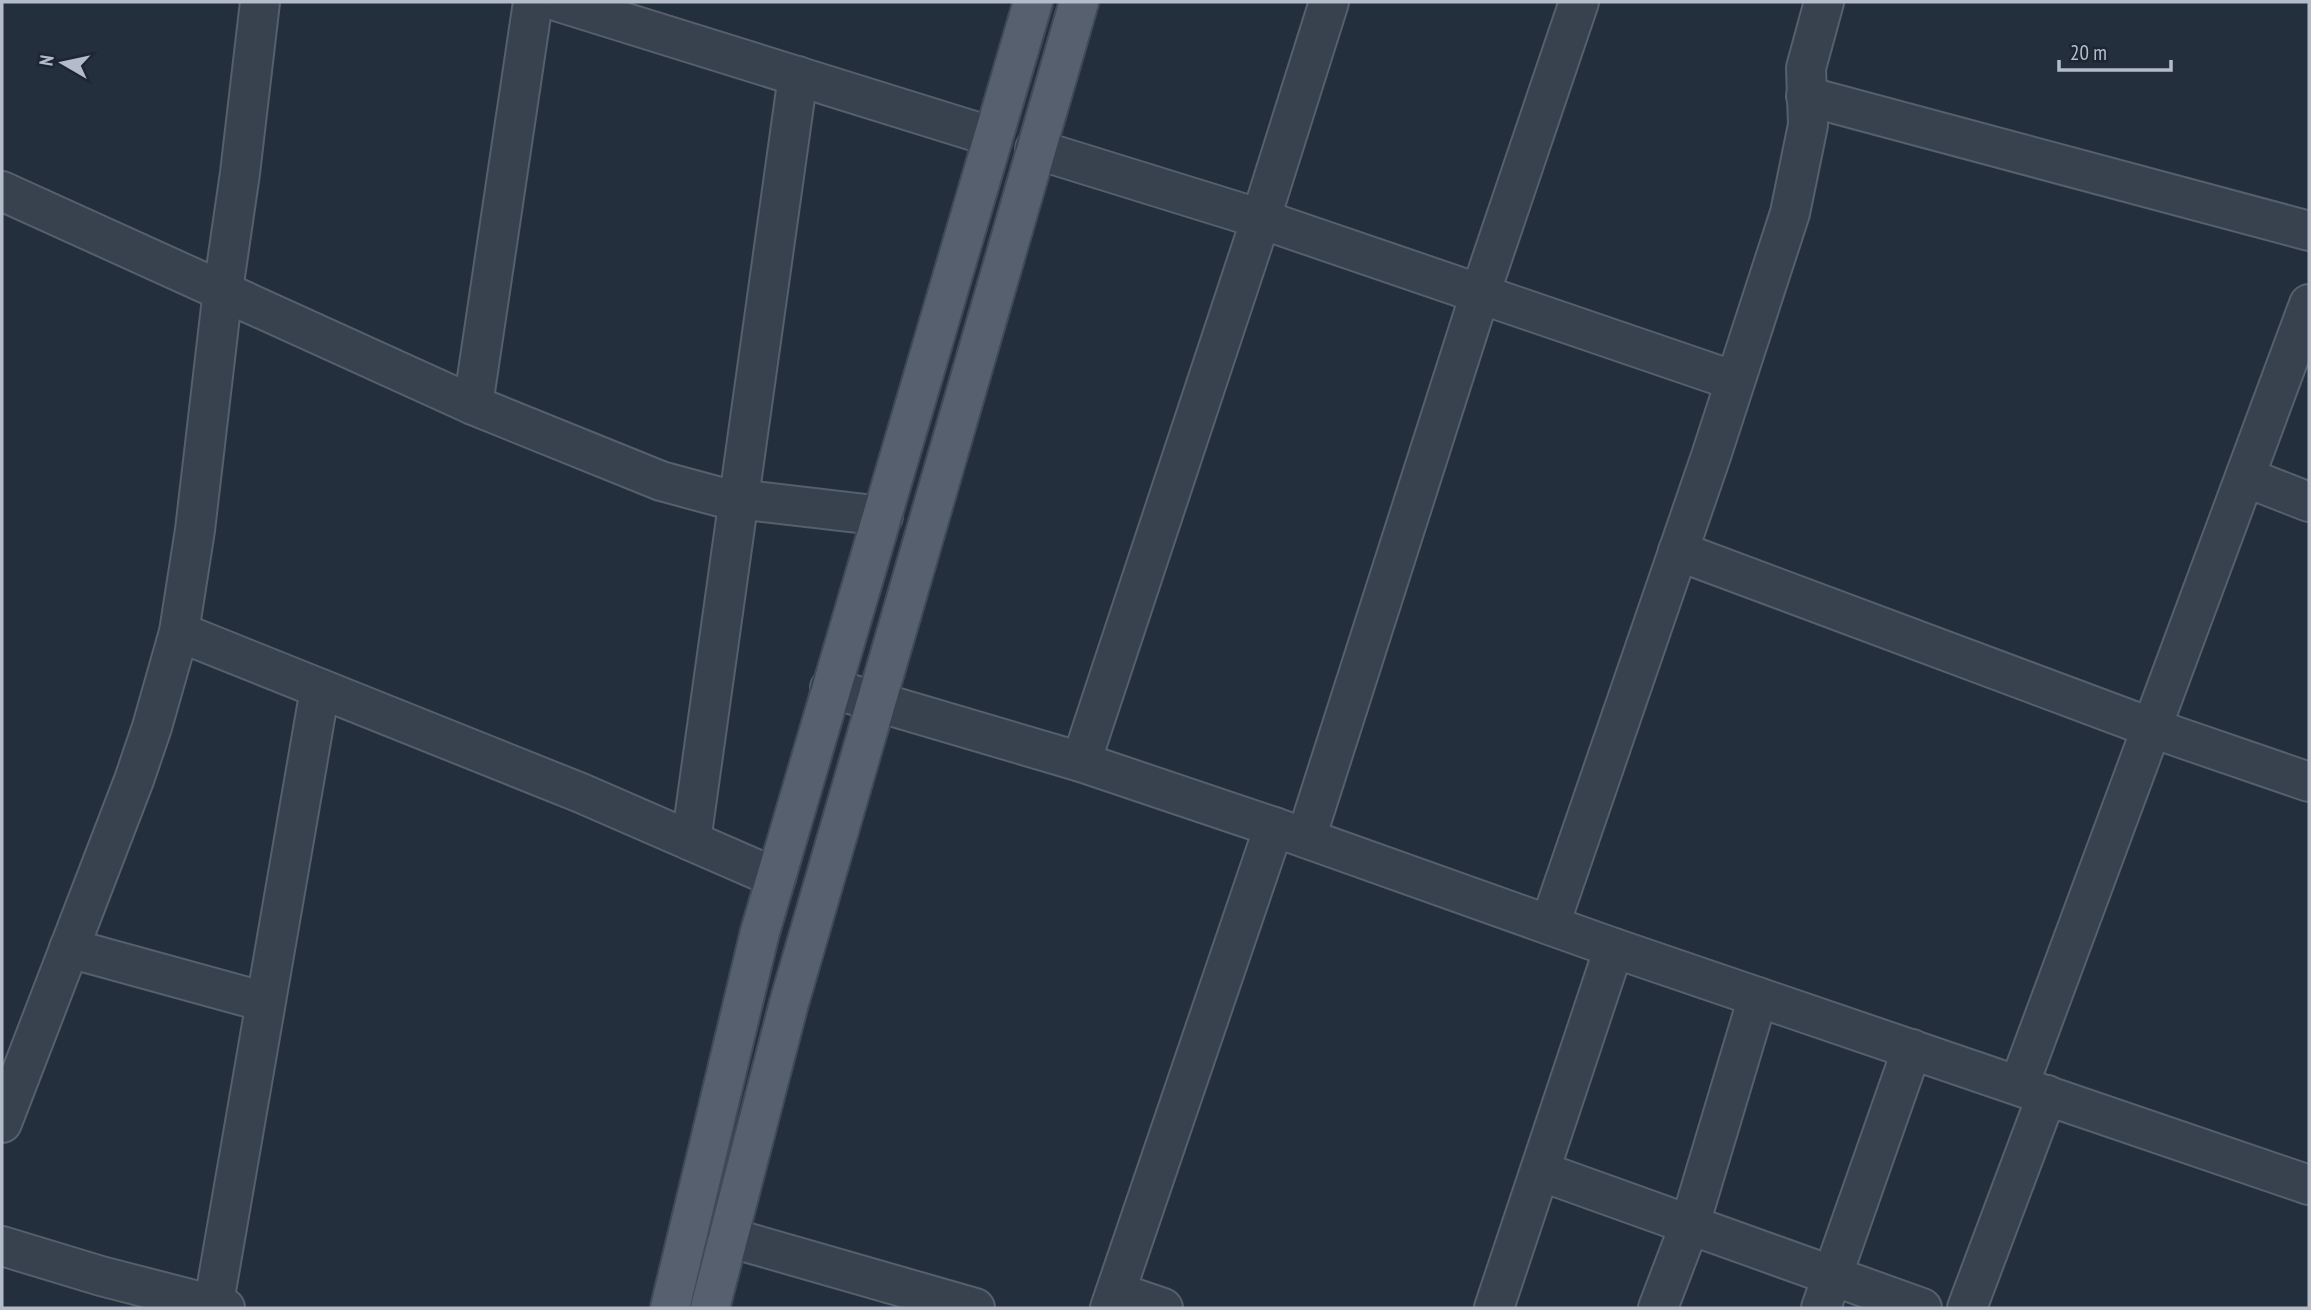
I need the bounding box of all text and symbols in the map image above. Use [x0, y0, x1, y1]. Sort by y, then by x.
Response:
north arrow [28, 28, 98, 98]
scale bar [2059, 28, 2171, 72]
text: 20 m [2070, 39, 2107, 66]
text: N [34, 53, 59, 67]

